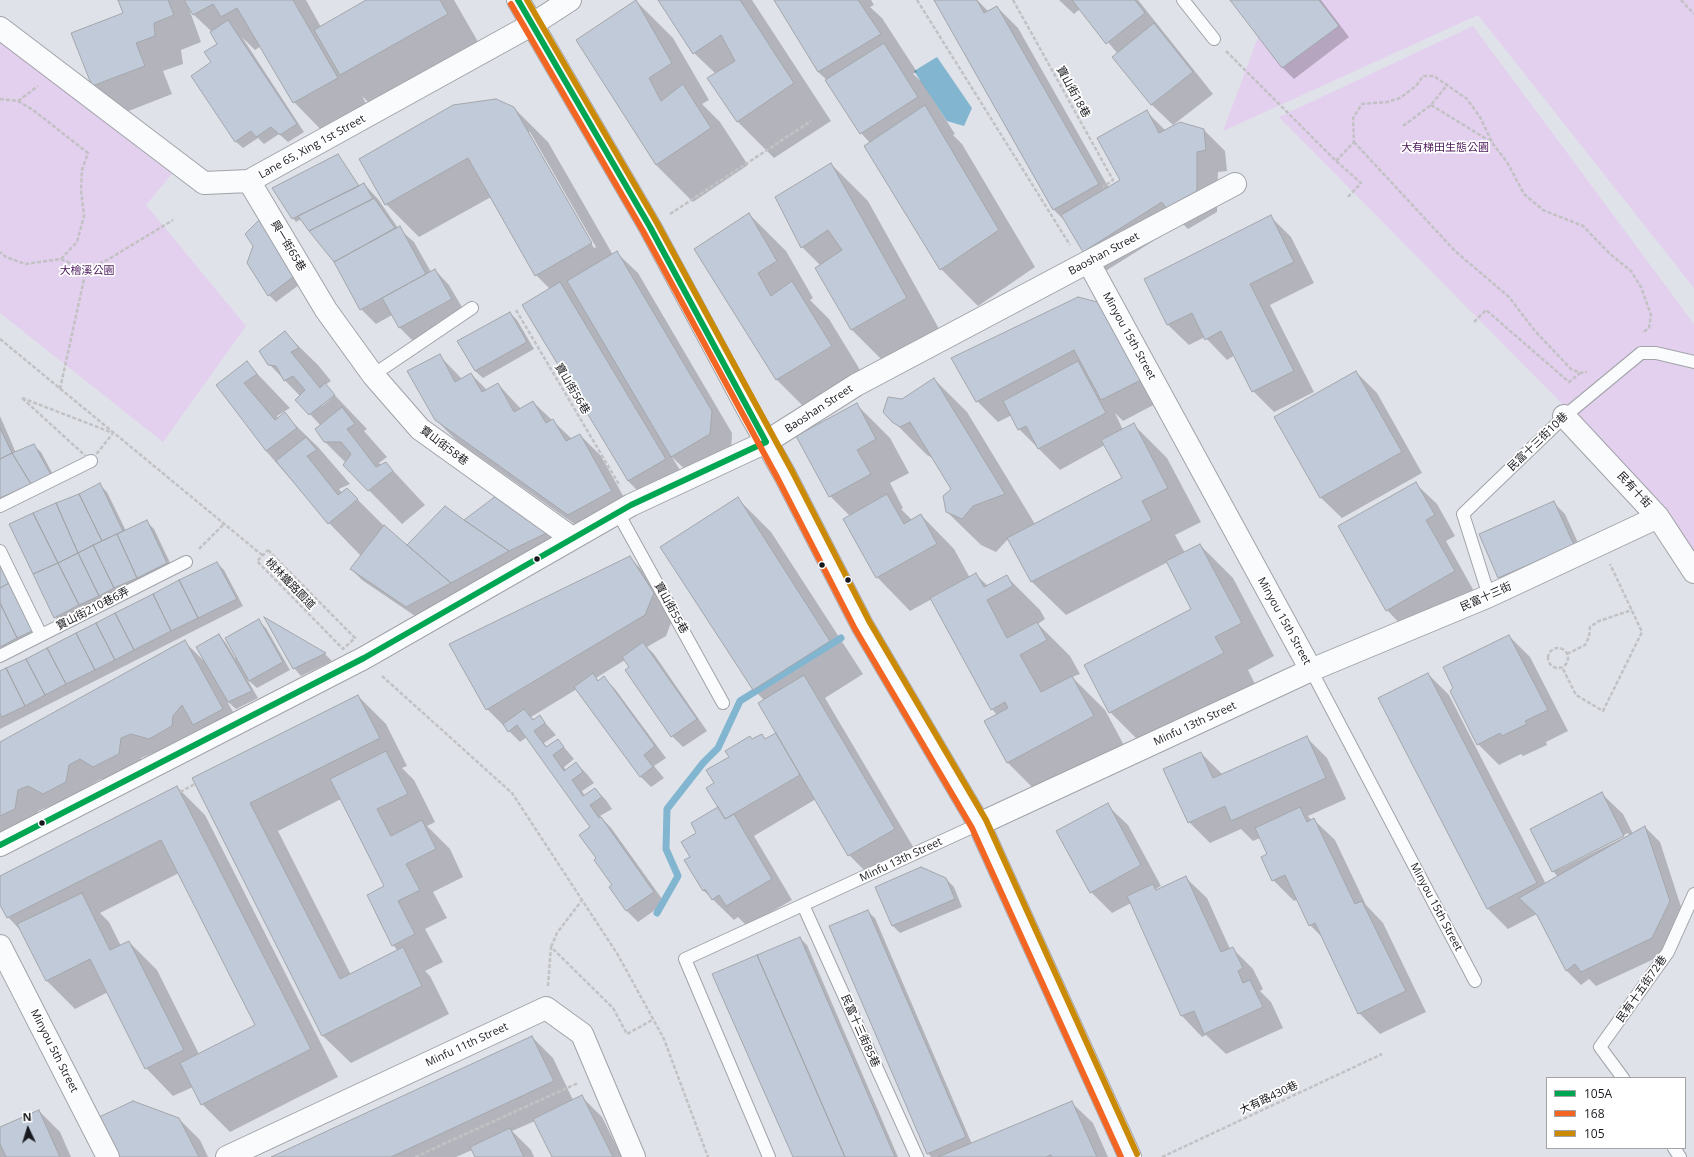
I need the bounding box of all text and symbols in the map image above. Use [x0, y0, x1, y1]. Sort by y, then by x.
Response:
street label: 寶山街18巷 [1054, 64, 1092, 120]
street label: Lane 65, Xing 1st Street [256, 112, 368, 182]
park label: 大有梯田生態公園 [1401, 141, 1489, 155]
street label: 興一街65巷 [268, 218, 308, 274]
street label: Baoshan Street [1066, 230, 1142, 278]
park label: 大檜溪公園 [60, 264, 114, 278]
street label: Minyou 15th Street [1099, 290, 1159, 382]
street label: 寶山街56巷 [552, 361, 592, 417]
street label: Baoshan Street [783, 382, 855, 436]
street label: 民富十三街10巷 [1505, 410, 1571, 474]
street label: 寶山街58巷 [417, 424, 471, 468]
street label: 民有十街 [1614, 469, 1654, 511]
unlabelled marker [532, 554, 542, 564]
street label: 桃林鐵路園道 [262, 556, 318, 612]
unlabelled marker [817, 560, 827, 570]
unlabelled marker [843, 575, 853, 585]
street label: Minyou 15th Street [1254, 575, 1314, 667]
street label: 寶山街55巷 [652, 580, 690, 636]
street label: 民富十三街 [1458, 580, 1514, 614]
street label: 寶山街210巷6弄 [54, 585, 132, 633]
street label: Minfu 13th Street [1152, 699, 1238, 749]
unlabelled marker [37, 818, 47, 828]
street label: Minfu 13th Street [858, 835, 944, 885]
street label: Minyou 15th Street [1407, 861, 1465, 953]
street label: 民有十五街72巷 [1614, 953, 1670, 1025]
street label: 民富十三街85巷 [838, 992, 882, 1070]
street label: Minyou 5th Street [27, 1007, 81, 1095]
street label: Minfu 11th Street [424, 1020, 510, 1070]
legend [1546, 1077, 1686, 1149]
street label: 大有路430巷 [1238, 1079, 1300, 1117]
text: 105A [1584, 1085, 1612, 1102]
text: 168 [1584, 1105, 1605, 1122]
north arrow [8, 1109, 48, 1149]
text: N [22, 1109, 32, 1124]
text: 105 [1584, 1125, 1605, 1142]

